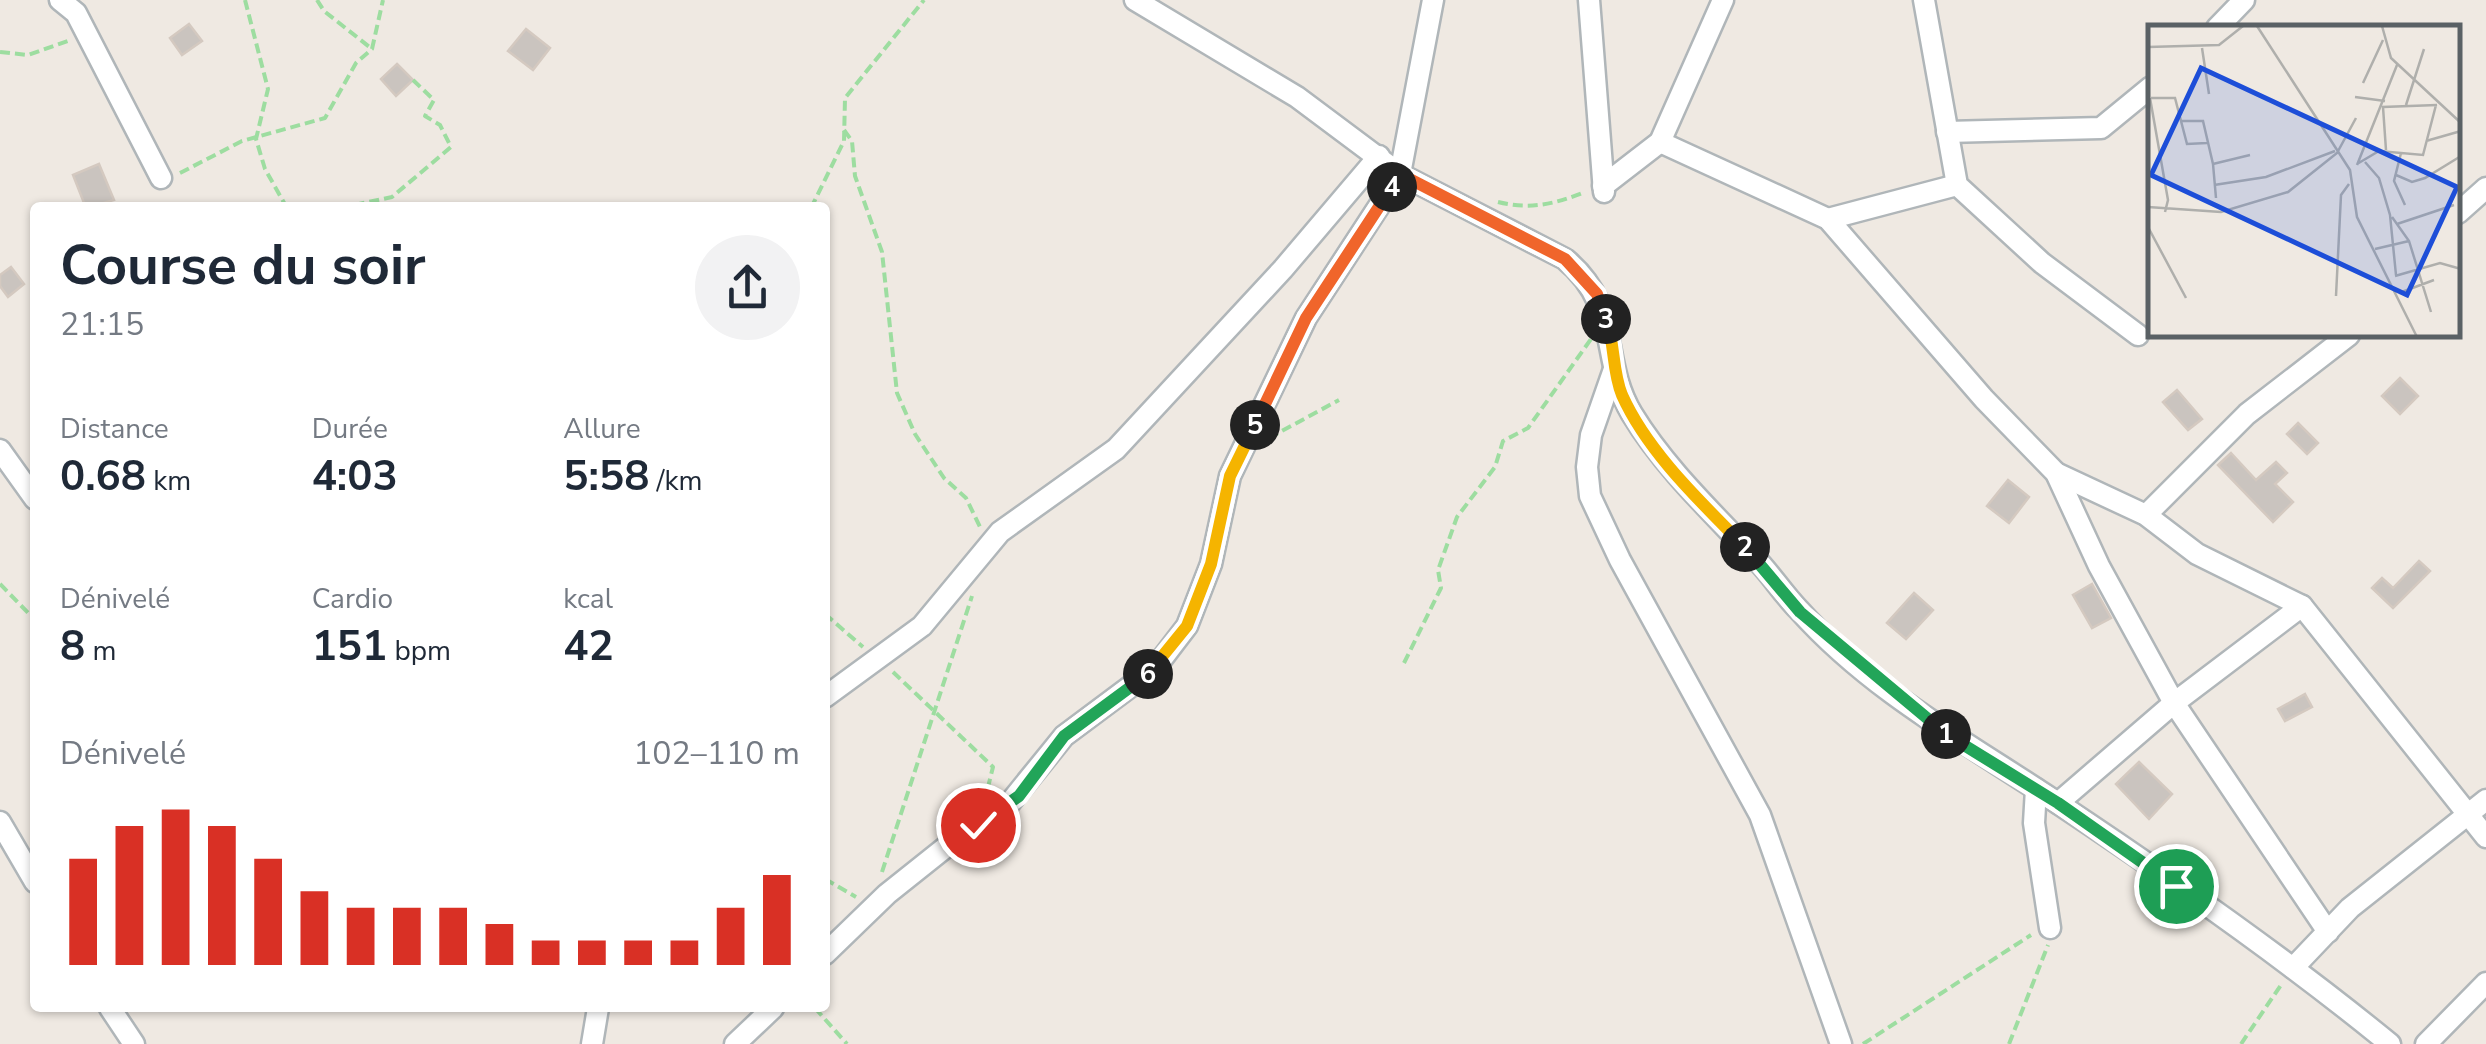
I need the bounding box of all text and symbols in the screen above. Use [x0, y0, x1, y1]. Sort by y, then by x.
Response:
inset map [2148, 25, 2461, 338]
pin: 4 [1367, 162, 1417, 212]
text: 4 [1384, 168, 1400, 206]
text: Course du soir [60, 228, 426, 303]
button: share [695, 235, 800, 340]
pin: 3 [1581, 294, 1631, 344]
text: 3 [1598, 300, 1614, 338]
text: 21:15 [60, 303, 144, 346]
pin: 5 [1230, 400, 1280, 450]
text: 5 [1247, 406, 1263, 444]
text: Distance [60, 410, 169, 448]
text: Durée [312, 410, 388, 448]
text: Allure [563, 410, 641, 448]
text: 0.68 [60, 448, 146, 505]
text: 4:03 [312, 448, 398, 505]
text: 5:58 [563, 448, 649, 505]
text: km [146, 462, 191, 500]
text: /km [649, 462, 702, 500]
pin: 2 [1720, 522, 1770, 572]
text: 2 [1737, 528, 1753, 566]
text: Dénivelé [60, 580, 170, 618]
text: Cardio [312, 580, 393, 618]
text: kcal [563, 580, 613, 618]
text: 8 [60, 618, 85, 675]
text: 151 [312, 618, 387, 675]
text: 42 [563, 618, 614, 675]
text: m [85, 632, 116, 670]
text: bpm [387, 632, 451, 670]
pin: 6 [1123, 649, 1173, 699]
text: 6 [1140, 655, 1156, 693]
pin: 1 [1921, 709, 1971, 759]
text: 1 [1938, 715, 1954, 753]
text: Dénivelé [60, 732, 186, 775]
text: 102–110 m [633, 732, 800, 775]
pin [936, 783, 1021, 868]
icon: check [951, 798, 1006, 853]
pin [2134, 844, 2219, 929]
icon: arrive [2149, 859, 2204, 914]

